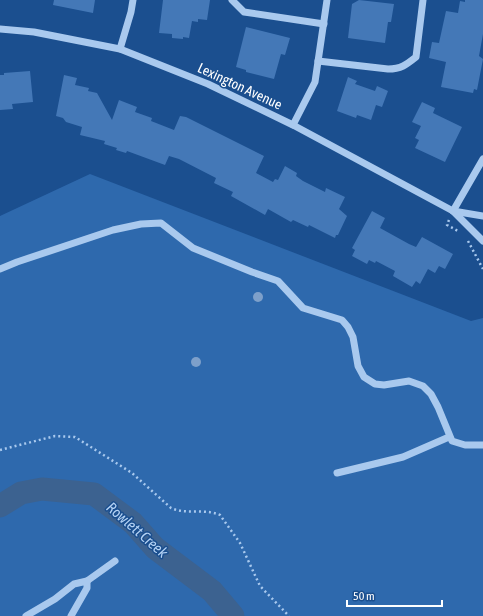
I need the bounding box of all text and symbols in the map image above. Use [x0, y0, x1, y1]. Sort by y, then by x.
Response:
street label: Lexington Avenue [195, 59, 285, 113]
water label: Rowlett Creek [103, 499, 172, 561]
scale bar [347, 582, 442, 608]
text: 50 m [353, 589, 375, 603]

